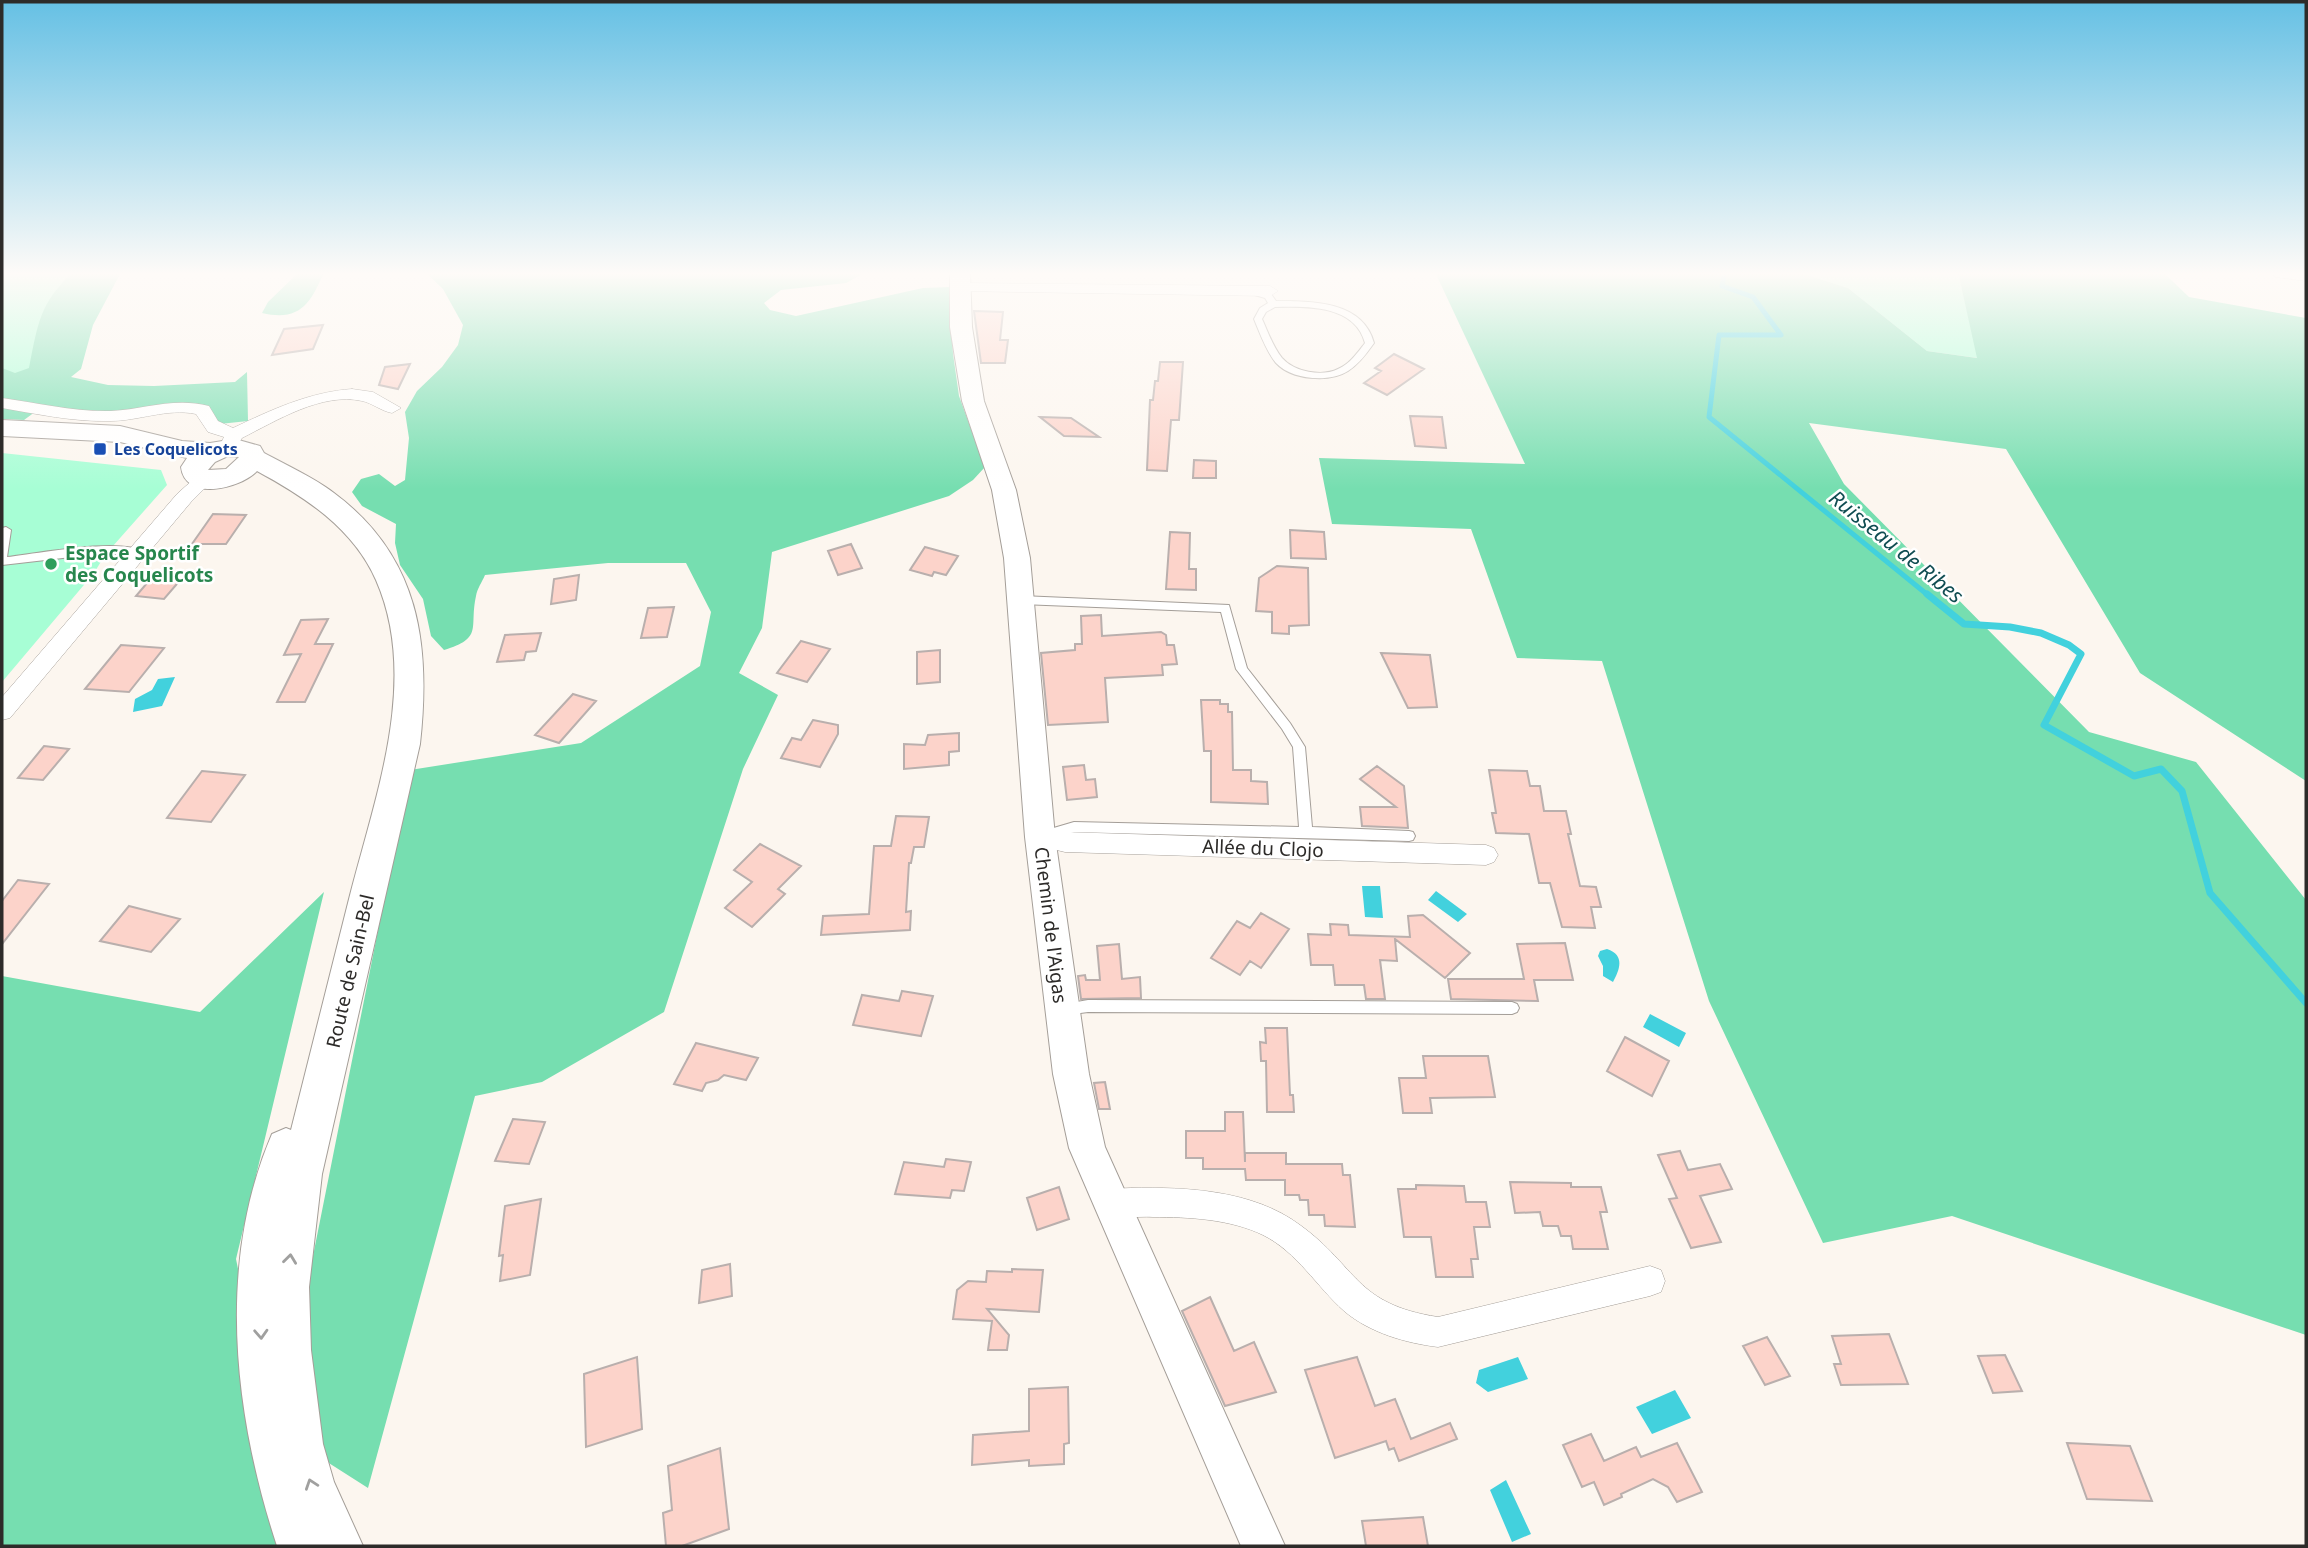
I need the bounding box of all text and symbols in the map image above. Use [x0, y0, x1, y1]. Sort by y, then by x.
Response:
place label: Les Coquelicots [114, 438, 238, 460]
marker: Les Coquelicots [92, 441, 108, 457]
water label: Ruisseau de Ribes [1824, 483, 1970, 609]
place label: Espace Sportif des Coquelicots [65, 540, 213, 588]
marker: Espace Sportif des Coquelicots [43, 556, 59, 572]
street label: Allée du Clojo [1202, 833, 1324, 863]
street label: Chemin de l'Aigas [1028, 845, 1074, 1005]
street label: Route de Sain-Bel [320, 892, 380, 1050]
one-way arrow [283, 1253, 298, 1265]
one-way arrow [254, 1329, 269, 1340]
one-way arrow [305, 1478, 319, 1490]

